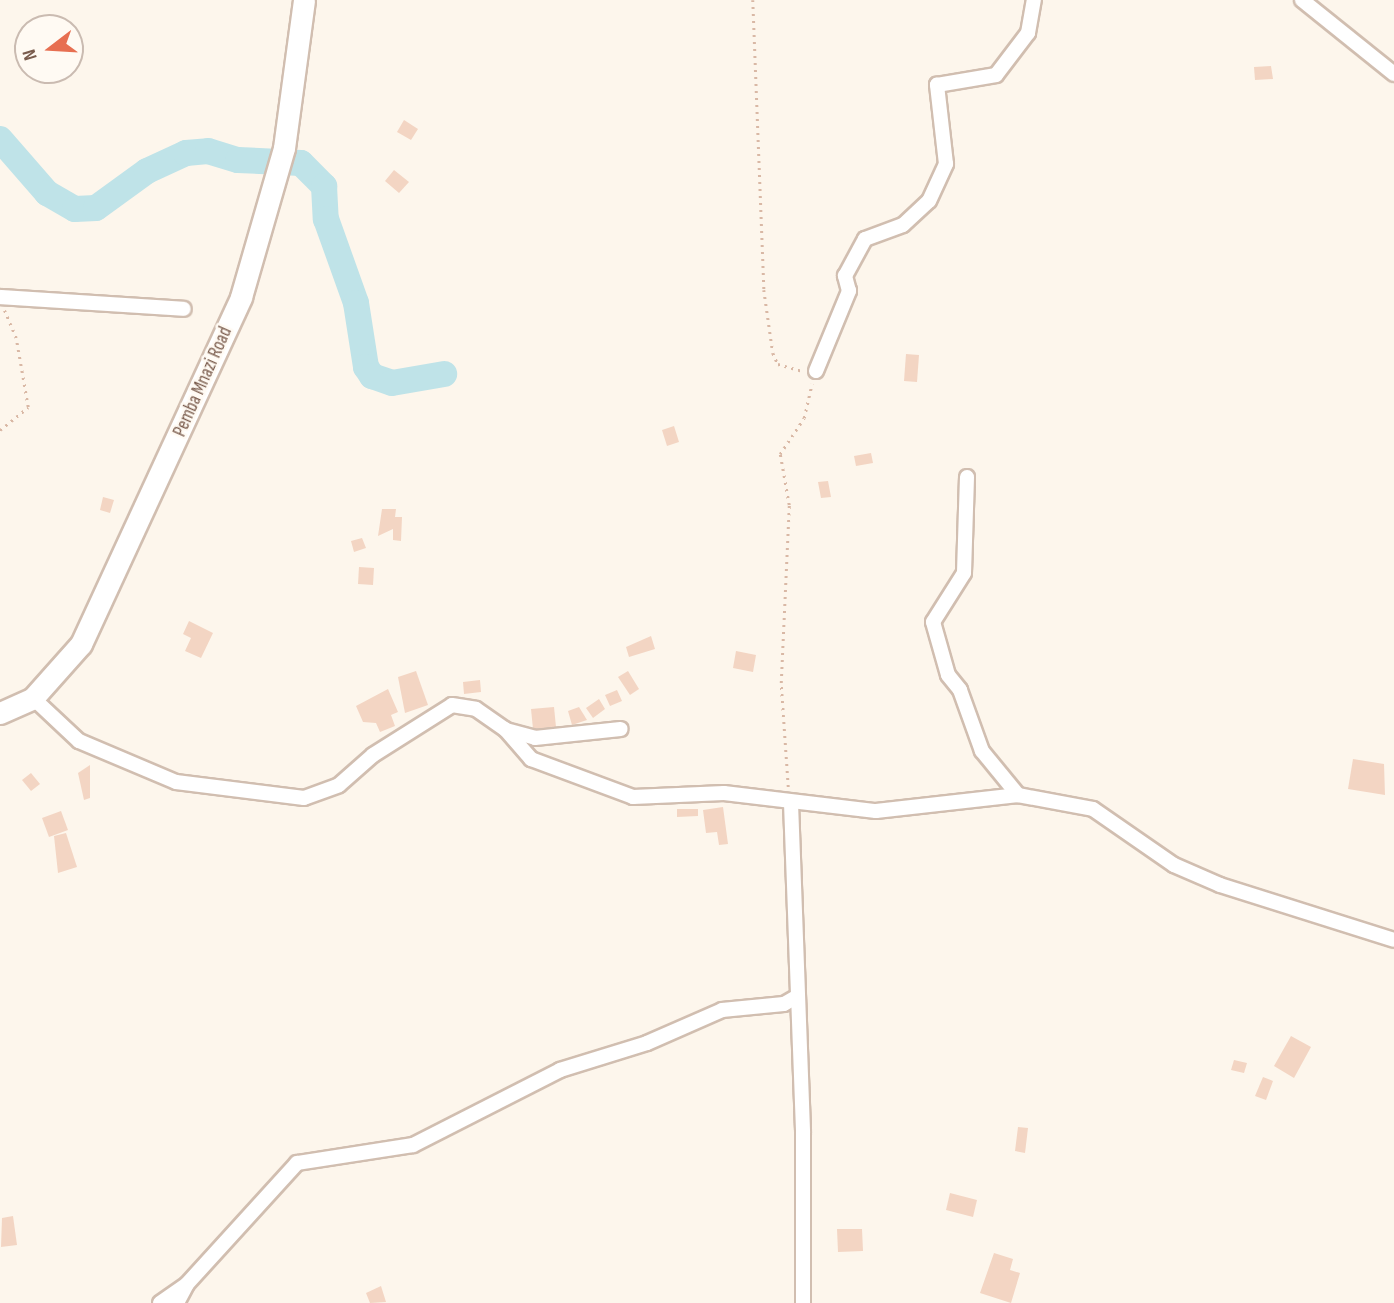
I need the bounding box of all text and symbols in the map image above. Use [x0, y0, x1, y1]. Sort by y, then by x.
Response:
north arrow [14, 14, 84, 84]
text: N [18, 46, 43, 63]
street label: Pemba Mnazi Road [169, 324, 237, 440]

